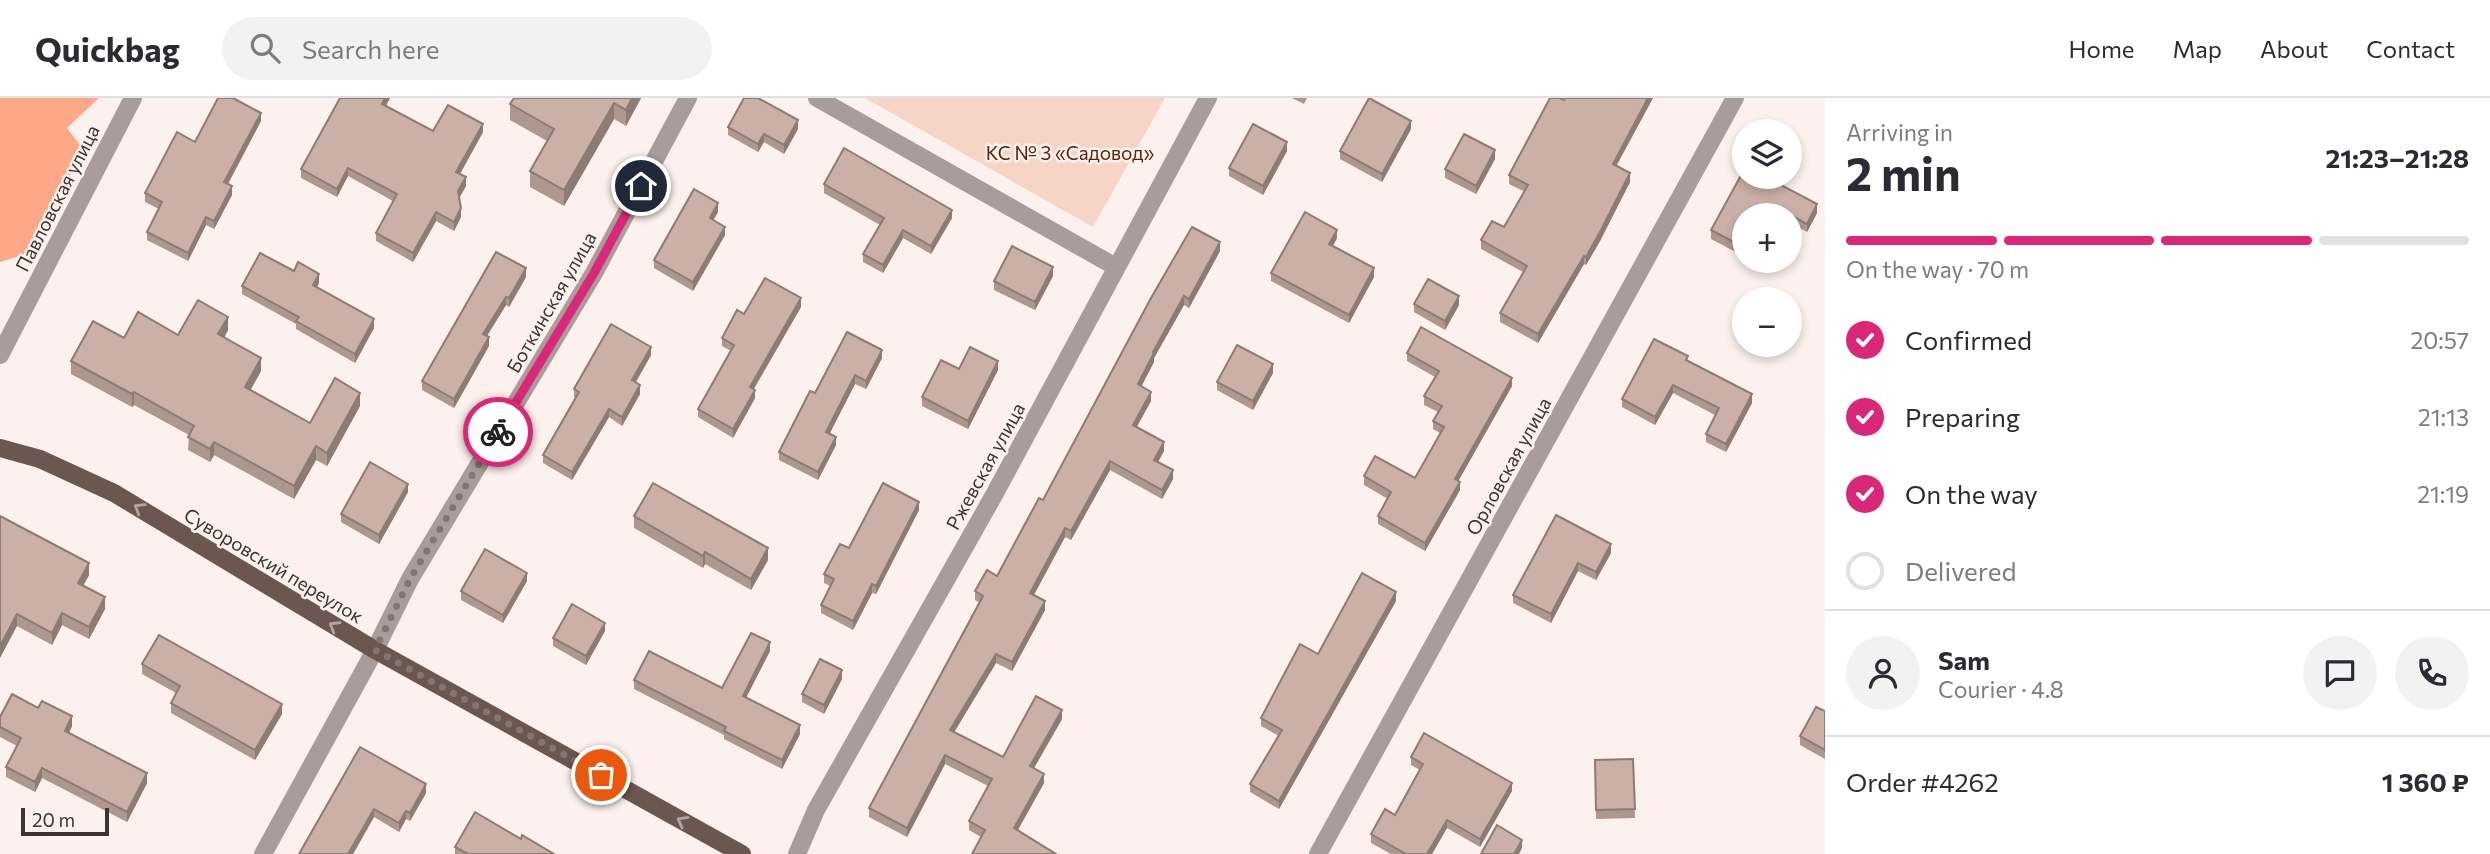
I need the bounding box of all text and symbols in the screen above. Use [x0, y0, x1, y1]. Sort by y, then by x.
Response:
search box [222, 17, 712, 80]
text: Quickbag [35, 28, 180, 69]
icon: search [246, 29, 284, 67]
text: Search here [302, 33, 439, 64]
text: Home [2069, 34, 2135, 63]
text: Map [2173, 34, 2222, 63]
text: About [2260, 34, 2328, 63]
text: Contact [2366, 34, 2455, 63]
text: Arriving in [1846, 118, 1953, 146]
map controls [1732, 119, 1802, 357]
button: layers [1732, 119, 1802, 189]
street label: Павловская улица [10, 121, 104, 275]
park label: КС № 3 «Садовод» [986, 141, 1154, 164]
text: 21:23–21:28 [2326, 142, 2469, 173]
text: 2 min [1846, 144, 1961, 200]
pin [611, 156, 671, 216]
icon: home [622, 167, 660, 205]
button: + [1732, 203, 1802, 273]
street label: Боткинская улица [501, 227, 601, 377]
text: On the way · 70 m [1846, 255, 2029, 283]
button: − [1732, 287, 1802, 357]
icon: check [1846, 321, 1884, 359]
text: Confirmed [1905, 324, 2032, 355]
text: 20:57 [2411, 326, 2469, 354]
street label: Орловская улица [1461, 393, 1555, 539]
courier [463, 397, 533, 467]
street label: Ржевская улица [941, 398, 1029, 534]
icon: check [1846, 398, 1884, 436]
text: Preparing [1905, 401, 2020, 432]
text: 21:13 [2418, 403, 2469, 431]
icon: bike [479, 413, 517, 451]
icon: check [1846, 475, 1884, 513]
text: On the way [1905, 478, 2038, 509]
text: 21:19 [2417, 480, 2469, 508]
street label: Суворовский переулок [180, 502, 368, 628]
one-way arrow [134, 504, 147, 517]
text: Delivered [1905, 555, 2016, 586]
one-way arrow [329, 621, 342, 634]
button: person [1846, 636, 1920, 710]
button: chat [2303, 636, 2377, 710]
button: phone [2395, 636, 2469, 710]
text: Sam [1938, 644, 1990, 675]
text: Courier · 4.8 [1938, 675, 2064, 703]
pin [571, 745, 631, 805]
icon: bag [582, 756, 620, 794]
text: Order #4262 [1846, 766, 1999, 797]
text: 1 360 ₽ [2382, 766, 2469, 797]
scale bar [21, 805, 108, 837]
text: 20 m [32, 808, 75, 831]
one-way arrow [677, 816, 690, 829]

